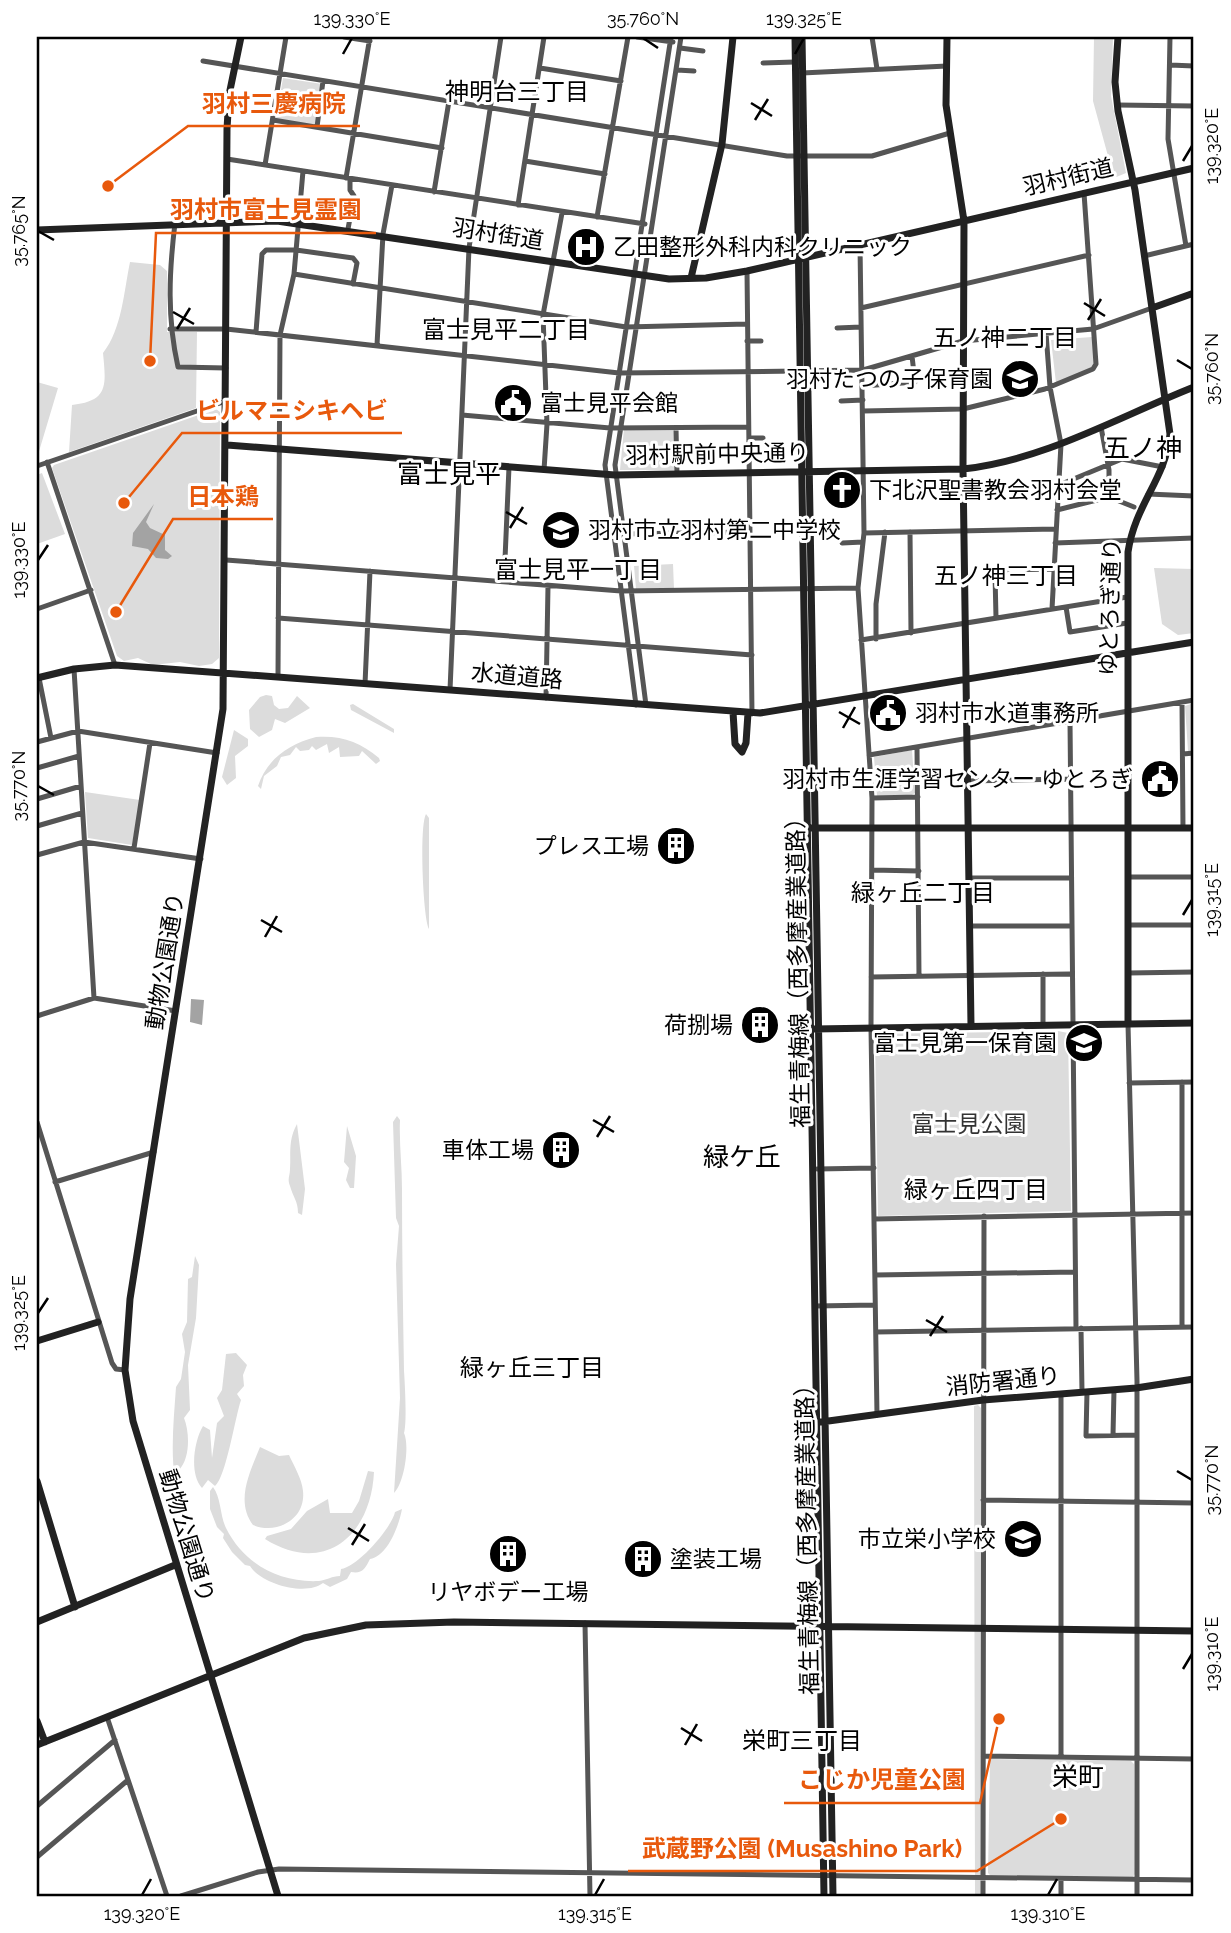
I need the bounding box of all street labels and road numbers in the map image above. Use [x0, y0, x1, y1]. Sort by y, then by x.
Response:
street label: 羽村街道 [1020, 153, 1116, 200]
street label: 羽村街道 [451, 213, 546, 254]
street label: 羽村駅前中央通り [625, 438, 809, 469]
street label: ゆとろぎ通り [1094, 538, 1125, 676]
street label: 水道道路 [470, 658, 564, 693]
street label: 福生青梅線（西多摩産業道路） [781, 806, 814, 1128]
street label: 動物公園通り [140, 891, 189, 1031]
street label: 消防署通り [944, 1361, 1062, 1400]
street label: 福生青梅線（西多摩産業道路） [790, 1373, 823, 1695]
street label: 動物公園通り [154, 1466, 221, 1606]

